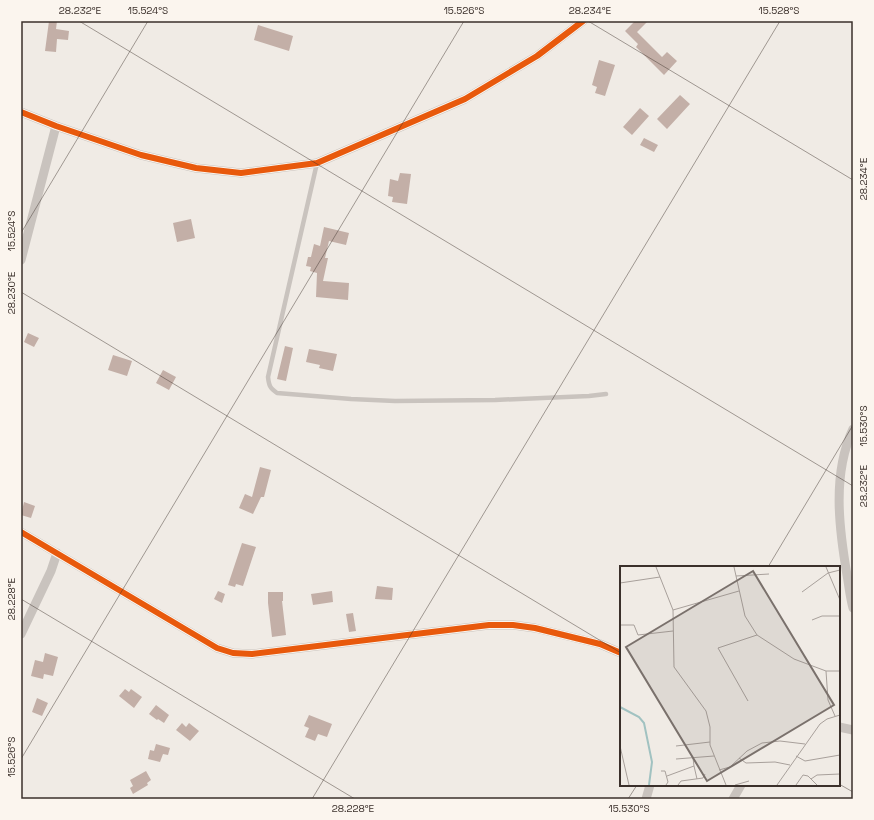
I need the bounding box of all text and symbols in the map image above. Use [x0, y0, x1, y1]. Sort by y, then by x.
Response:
text: 28.232°E [59, 4, 102, 17]
text: 15.524°S [128, 4, 168, 17]
text: 15.526°S [444, 4, 484, 17]
text: 28.234°E [569, 4, 612, 17]
text: 15.528°S [759, 4, 799, 17]
text: 28.234°E [857, 157, 870, 200]
text: 15.524°S [5, 211, 18, 251]
text: 28.230°E [5, 271, 18, 314]
text: 15.530°S [857, 405, 870, 447]
text: 28.232°E [857, 464, 870, 507]
inset map [620, 566, 840, 786]
text: 28.228°E [5, 577, 18, 620]
text: 15.526°S [5, 737, 18, 777]
text: 28.228°E [332, 802, 375, 815]
text: 15.530°S [608, 802, 650, 815]

